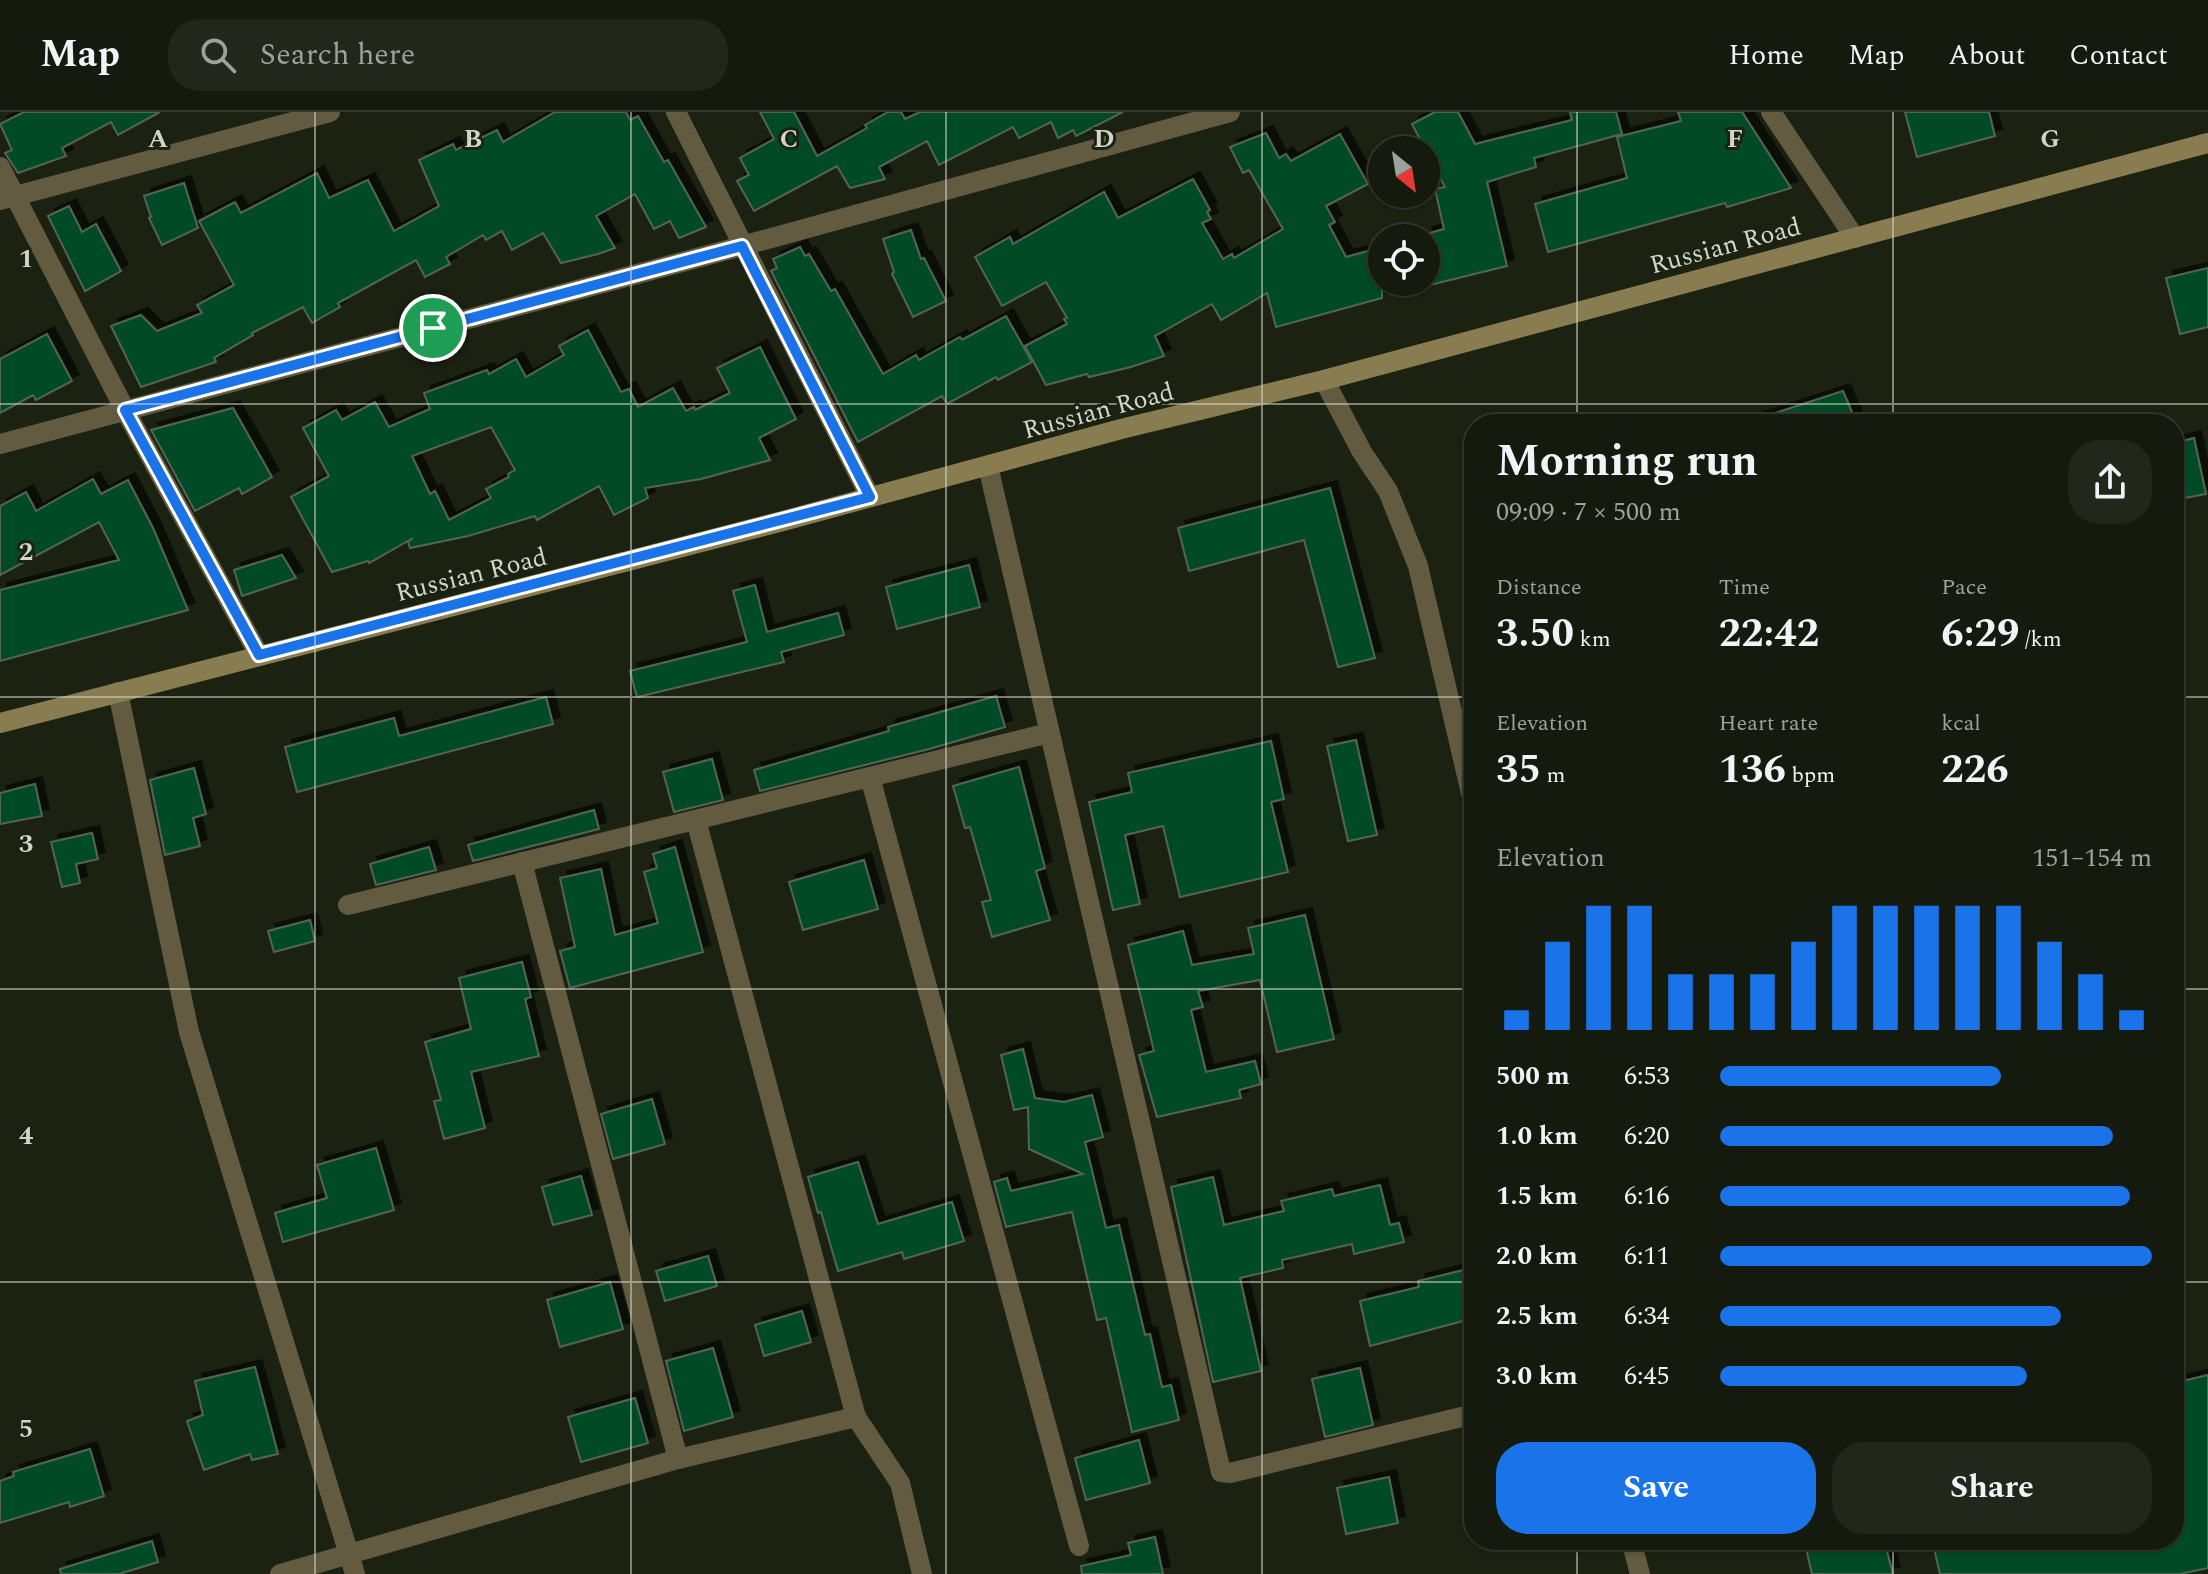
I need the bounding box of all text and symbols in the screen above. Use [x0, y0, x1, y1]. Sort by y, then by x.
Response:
search box [168, 19, 728, 91]
text: Map [40, 26, 120, 84]
text: Search here [260, 32, 415, 78]
icon: search [196, 33, 240, 77]
text: Home [1728, 34, 1804, 77]
text: Map [1848, 34, 1904, 77]
text: About [1948, 34, 2025, 77]
text: Contact [2069, 34, 2168, 77]
text: A [148, 119, 168, 159]
text: B [464, 119, 482, 159]
text: C [780, 119, 798, 159]
text: D [1094, 119, 1114, 159]
text: F [1727, 119, 1743, 159]
text: G [2040, 119, 2060, 159]
north arrow [1368, 136, 1440, 208]
map controls [1368, 136, 1440, 296]
street label: Russian Road [1645, 207, 1805, 285]
button: locate [1368, 224, 1440, 296]
text: 1 [19, 239, 33, 279]
pin [399, 294, 467, 362]
icon: arrive [411, 306, 455, 350]
street label: Russian Road [1018, 372, 1178, 450]
text: Morning run [1496, 428, 1758, 495]
button: share [2068, 440, 2152, 524]
text: 09:09 · 7 × 500 m [1496, 492, 1681, 532]
text: 2 [19, 532, 33, 572]
street label: Russian Road [391, 537, 551, 613]
text: Distance [1496, 571, 1582, 604]
text: Time [1719, 571, 1770, 604]
text: Pace [1941, 571, 1987, 604]
text: 3.50 [1496, 604, 1574, 665]
text: 22:42 [1719, 604, 1819, 665]
text: 6:29 [1941, 604, 2019, 665]
text: km [1574, 623, 1611, 656]
text: /km [2019, 623, 2062, 656]
text: Elevation [1496, 707, 1588, 740]
text: Heart rate [1719, 707, 1818, 740]
text: kcal [1941, 707, 1981, 740]
text: 35 [1496, 740, 1541, 801]
text: 136 [1719, 740, 1786, 801]
text: 226 [1941, 740, 2009, 801]
text: m [1541, 759, 1565, 792]
text: bpm [1786, 759, 1835, 792]
text: 3 [19, 824, 33, 864]
text: Elevation [1496, 838, 1605, 878]
text: 151–154 m [2032, 838, 2152, 878]
text: 500 m [1496, 1056, 1570, 1096]
text: 6:53 [1624, 1056, 1670, 1096]
text: 4 [19, 1116, 34, 1156]
text: 1.0 km [1496, 1116, 1578, 1156]
text: 6:20 [1624, 1116, 1670, 1156]
text: 1.5 km [1496, 1176, 1578, 1216]
text: 6:16 [1624, 1176, 1670, 1216]
text: 2.0 km [1496, 1236, 1578, 1276]
text: 6:11 [1624, 1236, 1670, 1276]
text: 2.5 km [1496, 1296, 1578, 1336]
text: 6:34 [1624, 1296, 1670, 1336]
text: 3.0 km [1496, 1356, 1578, 1396]
text: 6:45 [1624, 1356, 1670, 1396]
text: 5 [19, 1409, 33, 1449]
button: Save [1496, 1442, 1816, 1534]
button: Share [1832, 1442, 2152, 1534]

